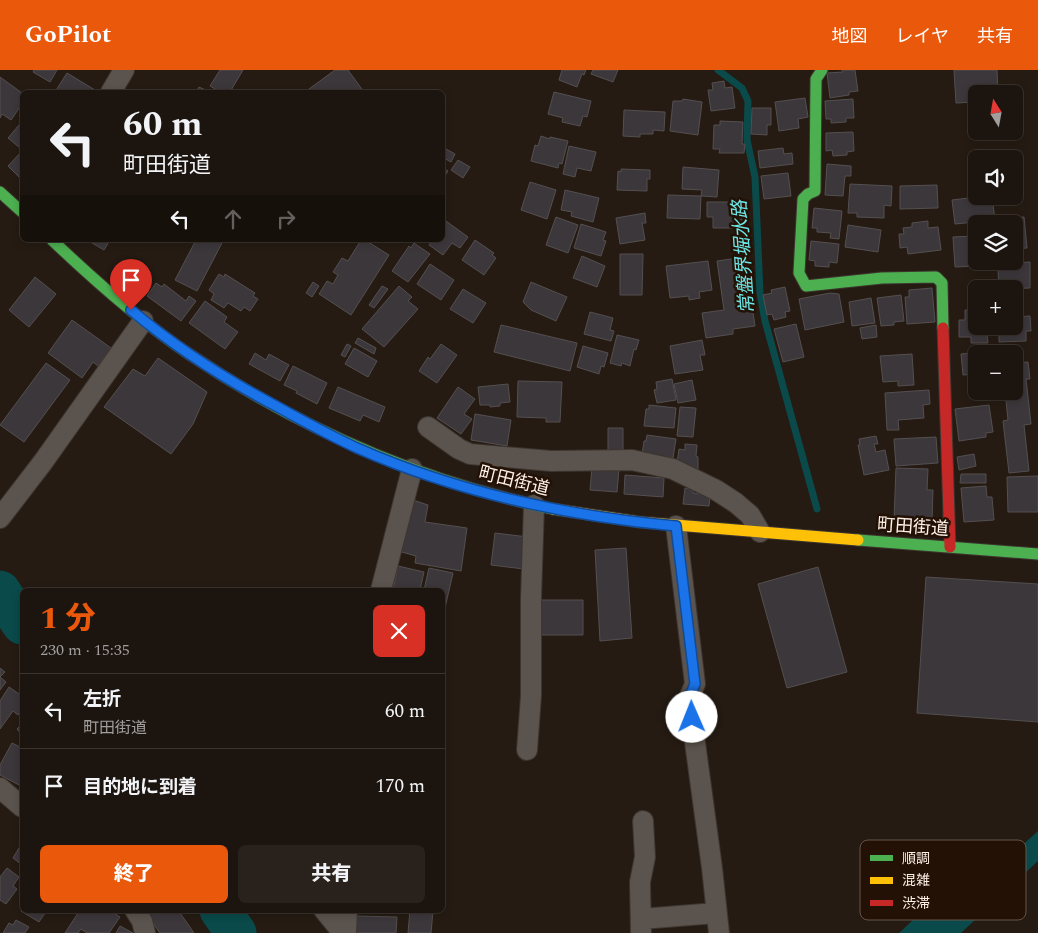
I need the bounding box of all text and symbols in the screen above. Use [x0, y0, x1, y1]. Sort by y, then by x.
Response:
text: GoPilot [25, 17, 111, 53]
text: 地図 [832, 23, 868, 50]
text: レイヤ [896, 23, 949, 50]
text: 共有 [977, 23, 1013, 50]
north arrow [968, 85, 1022, 140]
map controls [968, 85, 1023, 400]
text: 60 m [123, 98, 203, 151]
icon: left [40, 110, 105, 175]
text: 町田街道 [123, 149, 211, 182]
button: sound [968, 150, 1023, 205]
water label: 常盤界堀水路 [725, 197, 762, 315]
icon: left [166, 205, 194, 233]
icon: ahead [219, 205, 247, 233]
icon: right [272, 205, 300, 233]
button: layers [968, 215, 1023, 270]
pin [110, 259, 152, 310]
icon: arrive [117, 266, 145, 294]
button: + [968, 280, 1023, 335]
button: − [968, 345, 1023, 400]
street label: 町田街道 [476, 459, 552, 503]
street label: 町田街道 [876, 511, 950, 543]
text: 1 分 [40, 596, 96, 642]
button: close [373, 605, 425, 657]
text: 230 m · 15:35 [40, 638, 130, 662]
text: 左折 [83, 685, 121, 714]
position arrow [665, 690, 717, 742]
icon: left [40, 697, 68, 725]
text: 60 m [385, 697, 425, 726]
text: 町田街道 [83, 716, 147, 740]
icon: arrive [40, 772, 68, 800]
text: 170 m [375, 772, 425, 801]
text: 目的地に到着 [83, 773, 197, 802]
legend [860, 840, 1026, 920]
button: 終了 [40, 845, 228, 903]
button: 共有 [238, 845, 425, 903]
text: 順調 [902, 848, 930, 869]
text: 混雑 [902, 870, 930, 891]
text: 渋滞 [902, 893, 930, 914]

